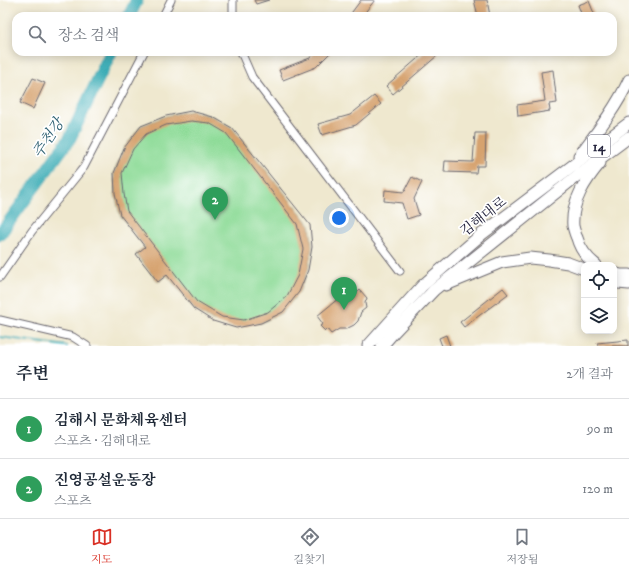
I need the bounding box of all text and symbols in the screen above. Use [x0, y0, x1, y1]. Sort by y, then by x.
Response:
search box [12, 12, 617, 56]
icon: search [26, 23, 48, 45]
text: 장소 검색 [58, 26, 119, 45]
water label: 주천강 [29, 113, 70, 162]
road number: 14 [588, 135, 610, 157]
pin: 2 [202, 187, 228, 220]
street label: 김해대로 [457, 193, 511, 241]
your location [329, 208, 349, 228]
map controls [581, 262, 617, 334]
button: locate [581, 262, 617, 298]
pin: 1 [331, 277, 357, 310]
button: layers [581, 298, 617, 334]
text: 주변 [16, 363, 49, 385]
text: 2개 결과 [566, 366, 613, 382]
text: 김해시 문화체육센터 [54, 411, 188, 430]
text: 1 [27, 421, 31, 437]
text: 90 m [587, 421, 613, 437]
text: 스포츠 · 김해대로 [54, 433, 151, 449]
text: 진영공설운동장 [54, 471, 155, 490]
text: 2 [26, 481, 32, 497]
text: 120 m [582, 481, 613, 497]
text: 스포츠 [54, 493, 92, 509]
tab: 지도 [91, 526, 113, 567]
tab: 길찾기 [294, 526, 325, 567]
tab: 저장됨 [507, 526, 538, 567]

